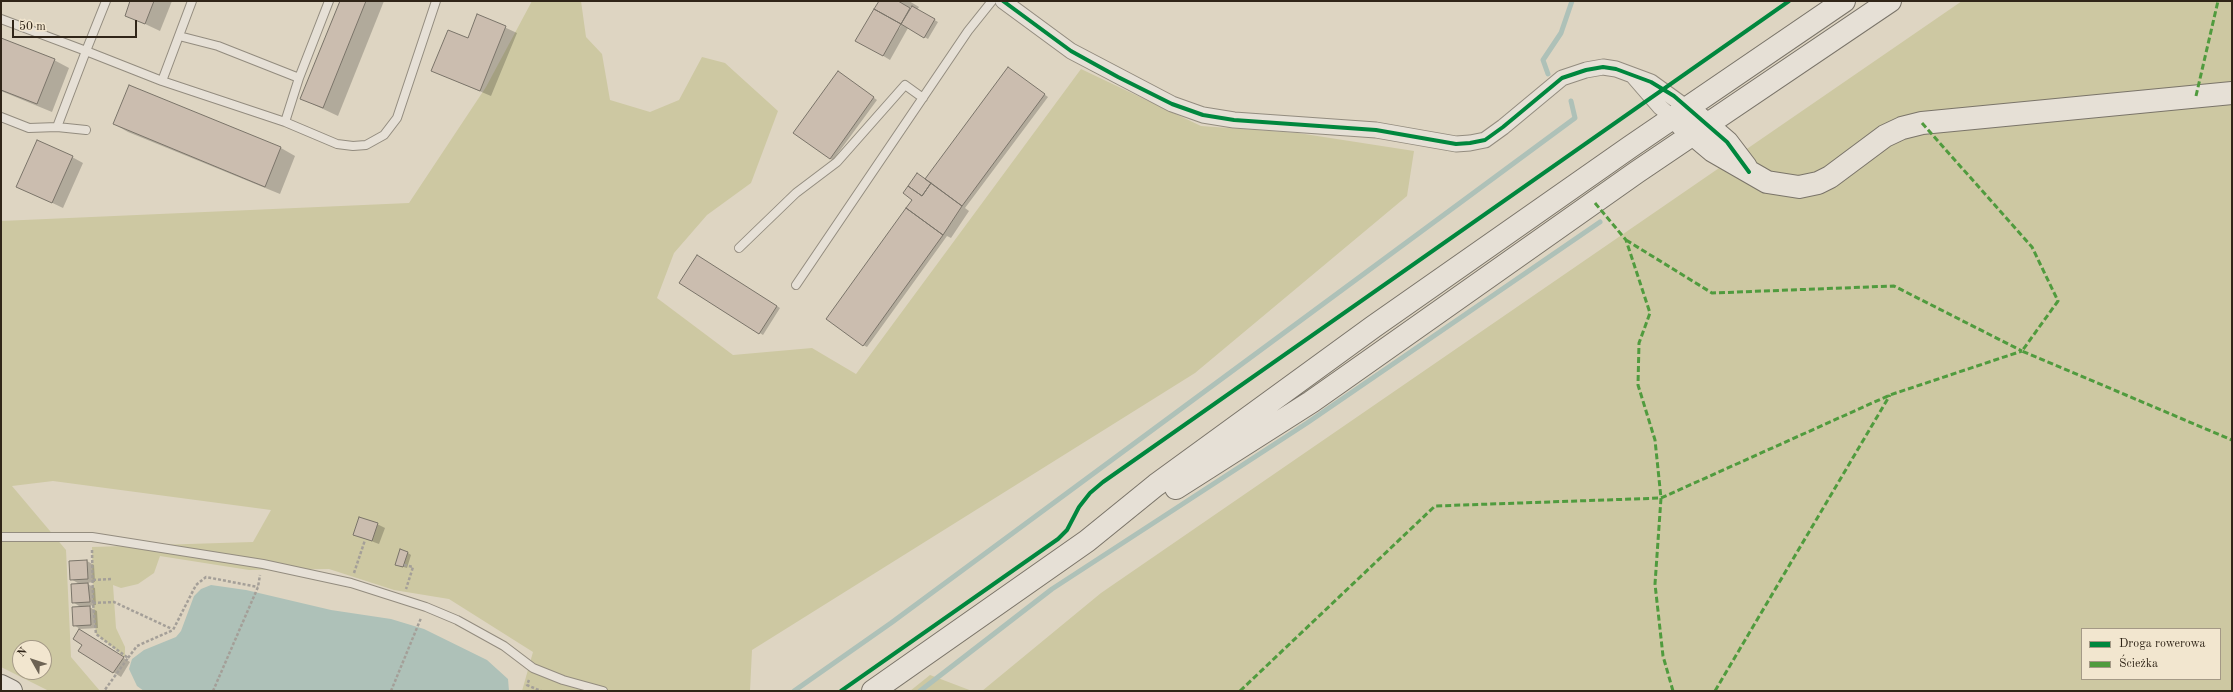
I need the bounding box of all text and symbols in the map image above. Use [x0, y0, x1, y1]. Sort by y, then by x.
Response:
scale bar [14, 12, 139, 38]
text: 50 m [19, 21, 46, 33]
legend [2081, 628, 2221, 680]
text: Droga rowerowa [2119, 638, 2205, 650]
north arrow [12, 640, 52, 680]
text: N [16, 646, 30, 659]
text: Ścieżka [2119, 658, 2158, 670]

